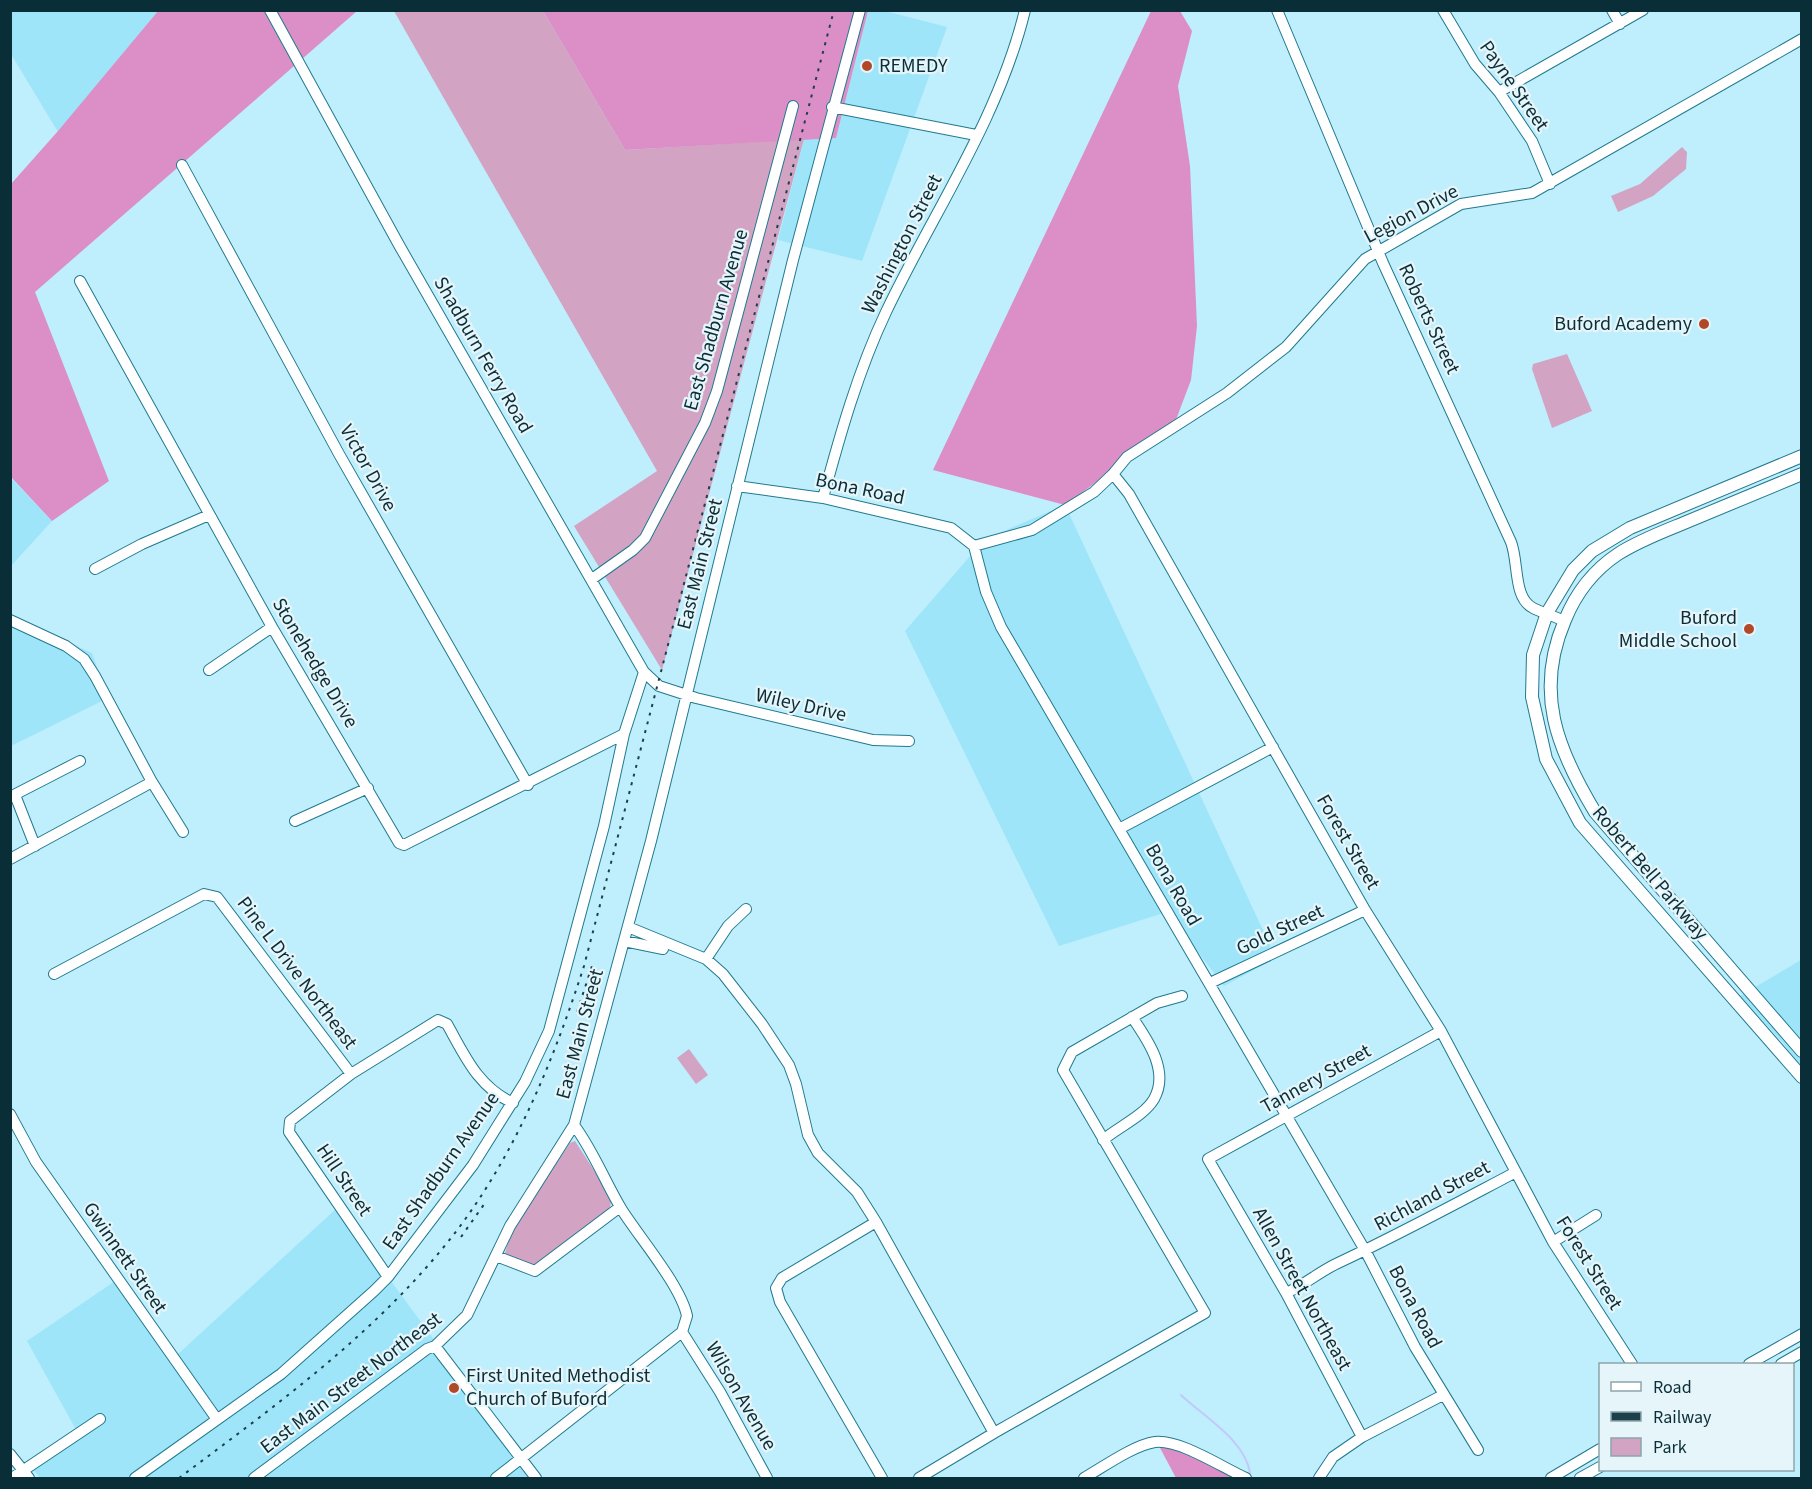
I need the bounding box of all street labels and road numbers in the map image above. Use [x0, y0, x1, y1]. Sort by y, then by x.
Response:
street label: Payne Street [1472, 35, 1556, 137]
street label: Washington Street [855, 169, 949, 319]
street label: Legion Drive [1359, 177, 1463, 251]
street label: East Shadburn Avenue [677, 226, 755, 414]
street label: Roberts Street [1391, 259, 1467, 379]
street label: Shadburn Ferry Road [427, 271, 539, 439]
street label: Victor Drive [333, 419, 403, 517]
street label: Bona Road [813, 466, 907, 512]
street label: East Main Street [670, 495, 730, 632]
street label: Stonehedge Drive [265, 593, 365, 733]
street label: Wiley Drive [753, 681, 849, 729]
street label: Forest Street [1309, 789, 1387, 895]
street label: Robert Bell Parkway [1585, 800, 1715, 947]
street label: Bona Road [1138, 839, 1208, 931]
street label: Pine L Drive Northeast [230, 891, 364, 1055]
street label: Gold Street [1232, 897, 1328, 962]
street label: East Main Street [549, 965, 611, 1102]
street label: Tannery Street [1256, 1037, 1376, 1121]
street label: East Shadburn Avenue [376, 1086, 506, 1256]
street label: Hill Street [309, 1138, 379, 1222]
street label: Richland Street [1369, 1154, 1495, 1238]
street label: Gwinnett Street [76, 1197, 174, 1320]
street label: Allen Street Northeast [1245, 1202, 1359, 1376]
street label: Forest Street [1549, 1211, 1629, 1316]
street label: Bona Road [1381, 1260, 1449, 1354]
street label: East Main Street Northeast [254, 1305, 448, 1461]
street label: Wilson Avenue [698, 1336, 784, 1456]

